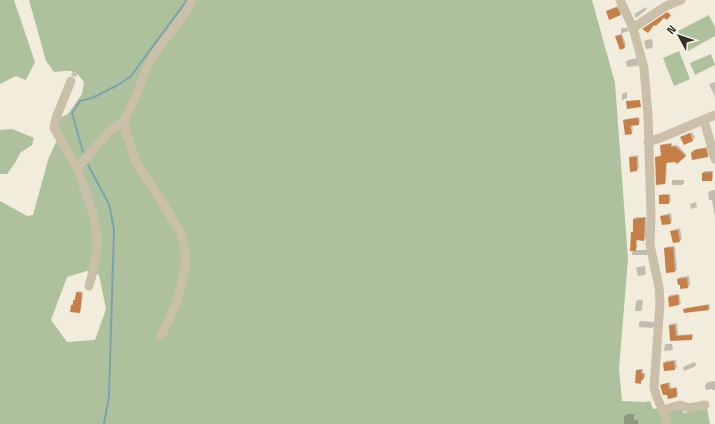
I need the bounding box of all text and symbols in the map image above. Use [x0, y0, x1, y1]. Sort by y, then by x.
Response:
north arrow [659, 16, 699, 56]
text: N [664, 22, 679, 37]

